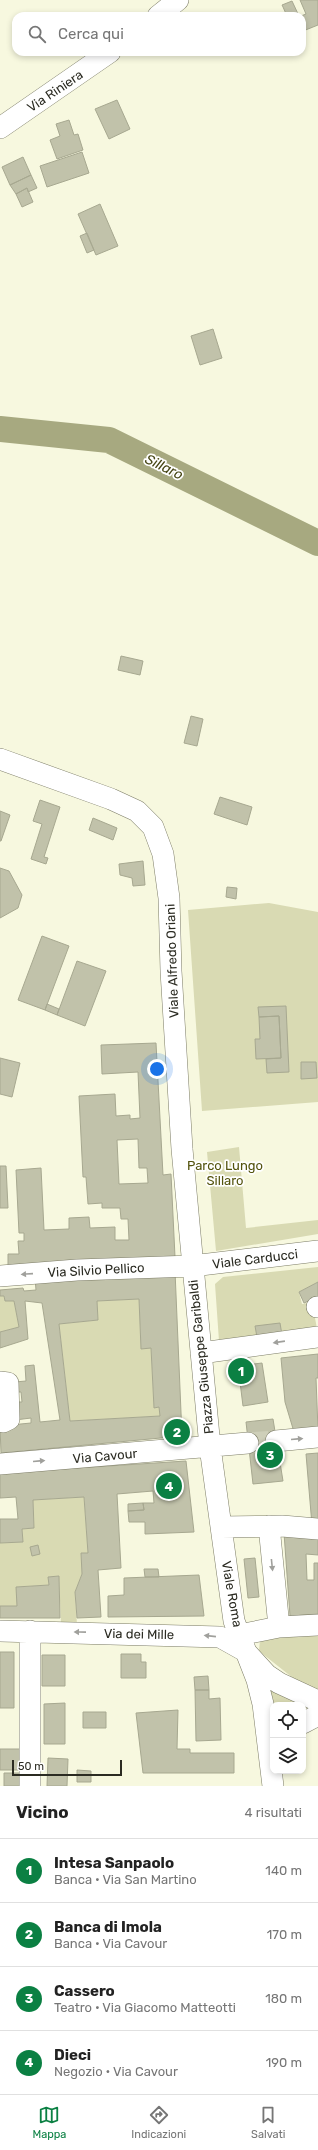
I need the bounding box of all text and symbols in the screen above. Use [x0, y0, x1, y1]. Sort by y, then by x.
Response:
search box [12, 12, 306, 56]
icon: search [26, 23, 48, 45]
text: Cerca qui [58, 25, 124, 43]
street label: Via Riniera [24, 67, 86, 115]
water label: Sillaro [142, 451, 186, 483]
street label: Viale Alfredo Oriani [163, 904, 181, 1018]
your location [147, 1059, 167, 1079]
park label: Parco Lungo Sillaro [187, 1158, 263, 1188]
street label: Viale Carducci [211, 1246, 299, 1272]
street label: Via Silvio Pellico [47, 1260, 145, 1280]
one-way arrow [21, 1271, 33, 1278]
street label: Piazza Giuseppe Garibaldi [185, 1279, 217, 1435]
one-way arrow [273, 1339, 285, 1345]
pin: 1 [228, 1356, 254, 1386]
pin: 2 [164, 1417, 190, 1447]
one-way arrow [291, 1435, 303, 1442]
pin: 3 [257, 1440, 283, 1470]
street label: Via Cavour [72, 1446, 138, 1466]
one-way arrow [33, 1458, 45, 1464]
pin: 4 [156, 1471, 182, 1501]
one-way arrow [269, 1559, 276, 1571]
street label: Viale Roma [219, 1560, 245, 1628]
street label: Via dei Mille [104, 1626, 174, 1642]
one-way arrow [74, 1629, 86, 1636]
one-way arrow [204, 1633, 216, 1639]
map controls [270, 1702, 306, 1774]
button: locate [270, 1702, 306, 1738]
button: layers [270, 1738, 306, 1774]
scale bar [12, 1758, 122, 1777]
text: 50 m [18, 1760, 44, 1773]
text: Vicino [16, 1802, 69, 1822]
text: 4 risultati [245, 1805, 302, 1820]
text: Intesa Sanpaolo [54, 1854, 174, 1872]
text: 1 [26, 1863, 32, 1878]
text: 140 m [265, 1863, 302, 1878]
text: Banca · Via San Martino [54, 1872, 197, 1887]
text: Banca di Imola [54, 1918, 162, 1936]
text: 2 [25, 1927, 33, 1942]
text: 170 m [267, 1927, 302, 1942]
text: Banca · Via Cavour [54, 1936, 167, 1951]
text: Cassero [54, 1982, 115, 2000]
text: 3 [25, 1991, 33, 2006]
text: 180 m [265, 1991, 302, 2006]
text: Teatro · Via Giacomo Matteotti [54, 2000, 236, 2015]
text: Dieci [54, 2046, 91, 2064]
text: 4 [25, 2055, 33, 2070]
text: 190 m [266, 2055, 302, 2070]
text: Negozio · Via Cavour [54, 2064, 178, 2079]
tab: Mappa [32, 2104, 66, 2141]
tab: Indicazioni [131, 2104, 186, 2141]
tab: Salvati [251, 2104, 286, 2141]

